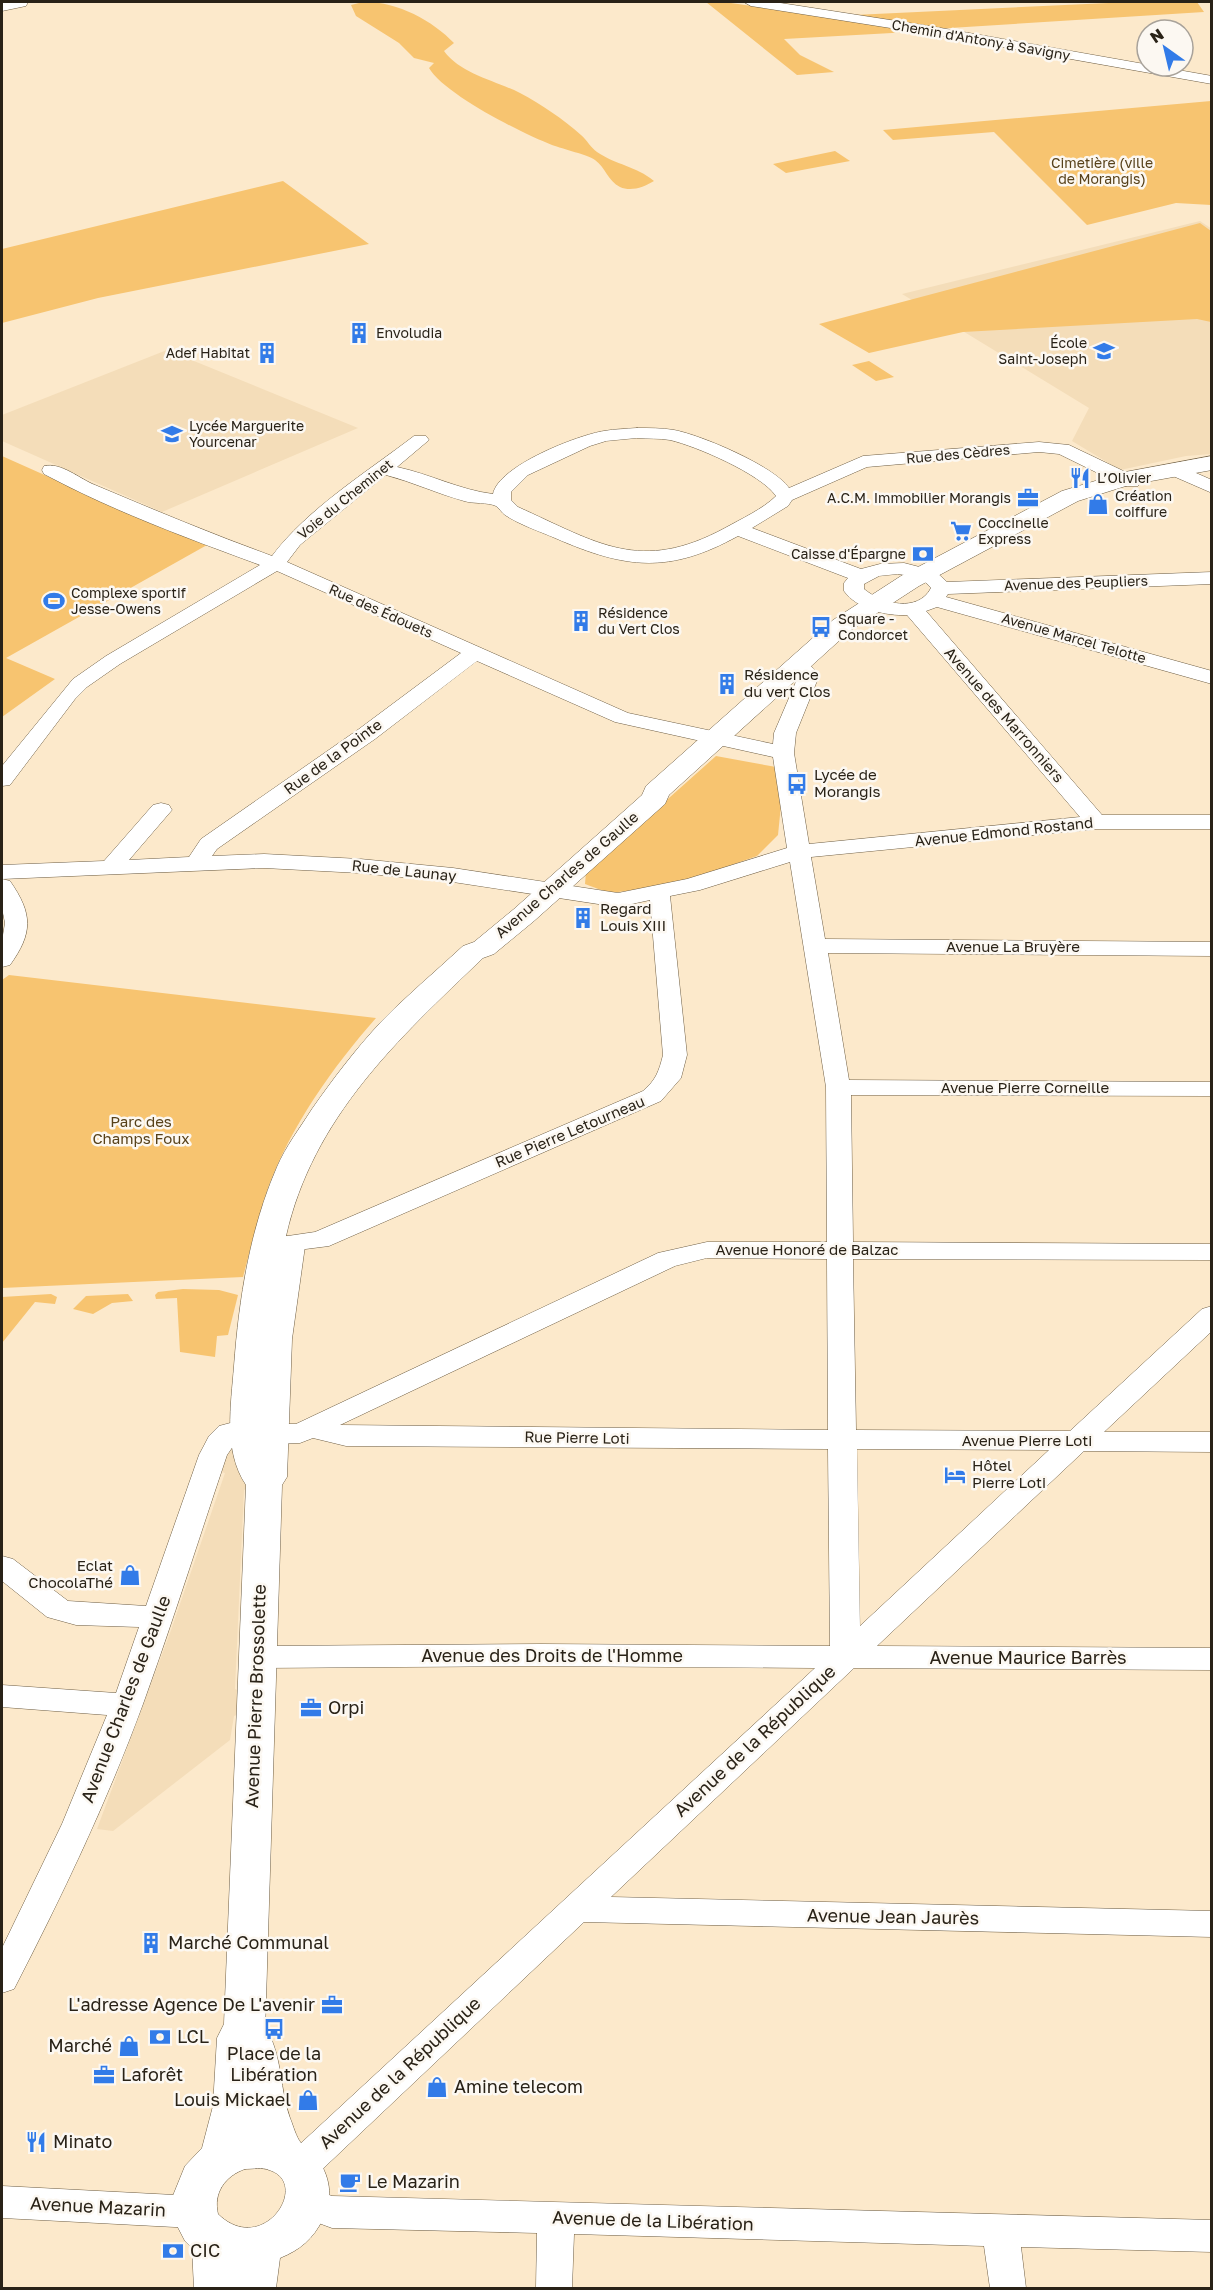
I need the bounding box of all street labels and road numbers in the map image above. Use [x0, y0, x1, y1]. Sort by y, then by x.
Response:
street label: Chemin d'Antony à Savigny [891, 15, 1072, 64]
street label: Rue des Cèdres [905, 440, 1011, 467]
street label: Voie du Cheminet [294, 455, 396, 542]
street label: Avenue des Peupliers [1004, 571, 1148, 594]
street label: Rue des Édouets [327, 580, 436, 641]
street label: Avenue Marcel Telotte [1000, 609, 1148, 666]
street label: Avenue des Marronniers [941, 643, 1068, 786]
street label: Rue de la Pointe [280, 714, 385, 798]
street label: Avenue Charles de Gaulle [491, 807, 642, 941]
street label: Avenue Edmond Rostand [914, 813, 1094, 849]
street label: Rue de Launay [351, 856, 458, 885]
street label: Avenue La Bruyère [946, 937, 1080, 955]
street label: Avenue Pierre Corneille [941, 1078, 1109, 1096]
street label: Rue Pierre Letourneau [492, 1091, 647, 1171]
street label: Avenue Honoré de Balzac [716, 1240, 898, 1258]
street label: Rue Pierre Loti [524, 1427, 630, 1447]
street label: Avenue Pierre Loti [962, 1431, 1092, 1449]
street label: Avenue Pierre Brossolette [240, 1584, 270, 1808]
street label: Avenue Charles de Gaulle [75, 1592, 175, 1805]
street label: Avenue des Droits de l'Homme [421, 1644, 683, 1666]
street label: Avenue Maurice Barrès [929, 1646, 1127, 1668]
street label: Avenue de la République [669, 1660, 840, 1821]
street label: Avenue Jean Jaurès [807, 1904, 979, 1929]
street label: Avenue de la République [314, 1992, 485, 2153]
street label: Avenue Mazarin [30, 2191, 167, 2221]
street label: Avenue de la Libération [552, 2205, 754, 2235]

